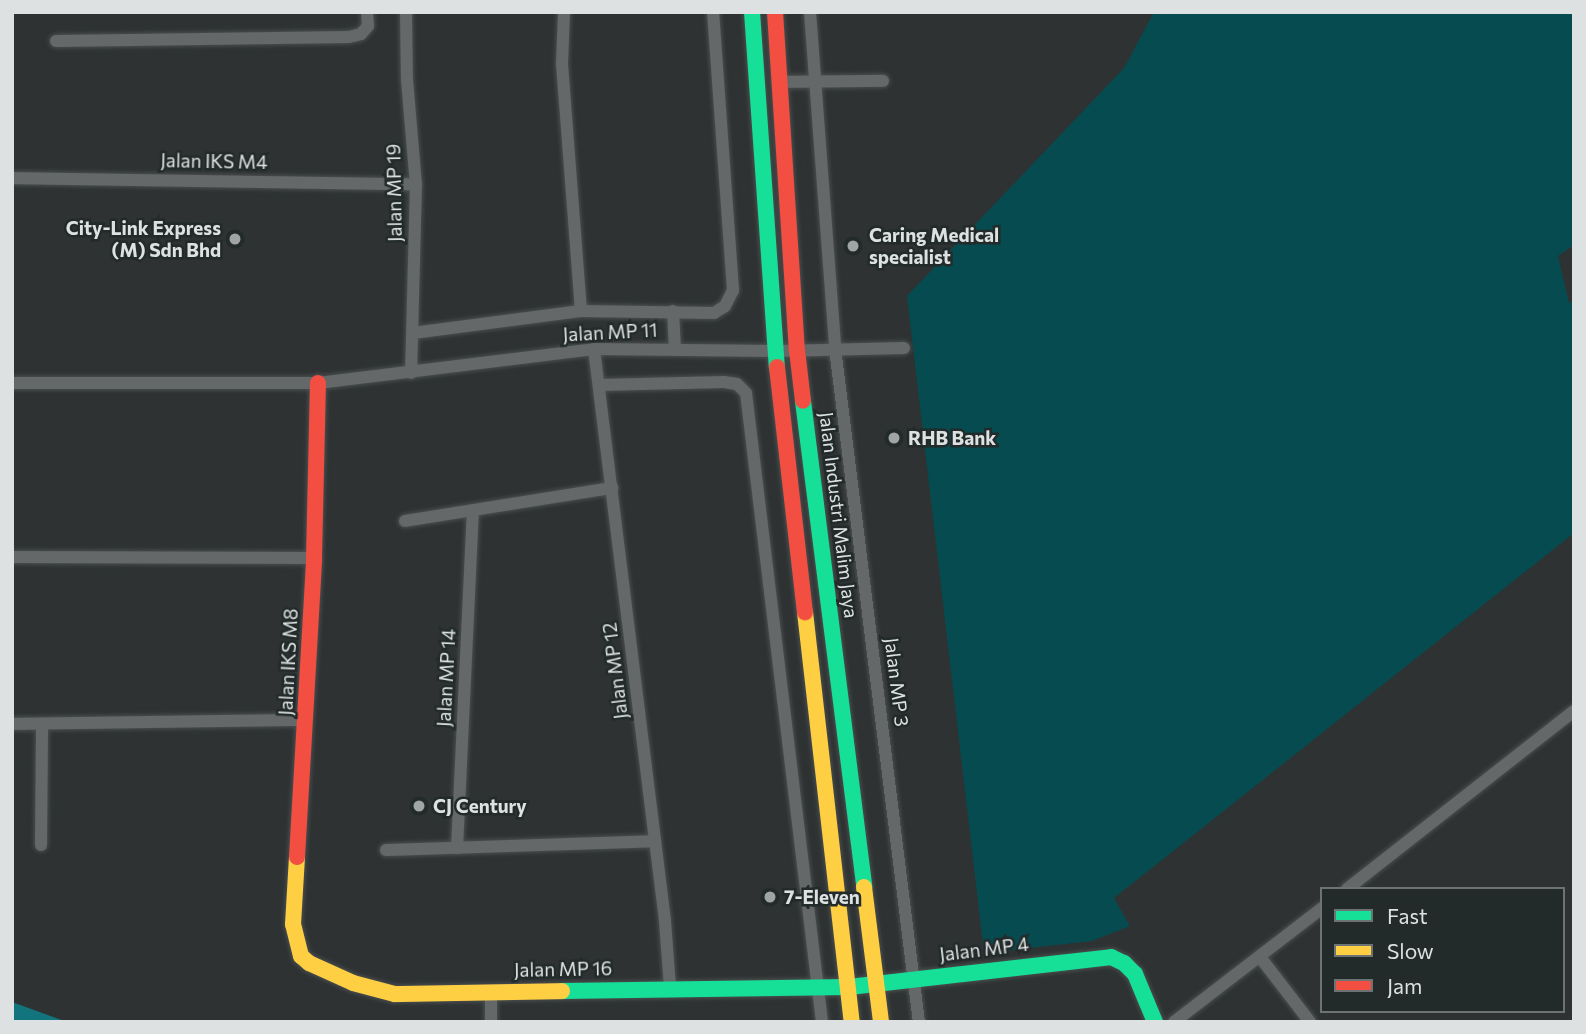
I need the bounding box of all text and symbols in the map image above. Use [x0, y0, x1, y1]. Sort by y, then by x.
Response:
street label: Jalan MP 19 [382, 144, 406, 242]
street label: Jalan IKS M4 [160, 149, 268, 173]
place label: City-Link Express (M) Sdn Bhd [66, 217, 221, 261]
place label: Caring Medical specialist [869, 224, 999, 268]
marker: City-Link Express (M) Sdn Bhd [227, 231, 243, 247]
marker: Caring Medical specialist [843, 236, 863, 256]
street label: Jalan MP 11 [562, 318, 658, 346]
street label: Jalan Industri Malim Jaya [815, 411, 863, 619]
place label: RHB Bank [908, 427, 996, 449]
marker: RHB Bank [886, 430, 902, 446]
street label: Jalan IKS M8 [274, 608, 302, 716]
street label: Jalan MP 12 [598, 621, 632, 721]
street label: Jalan MP 14 [432, 628, 460, 728]
street label: Jalan MP 3 [880, 636, 914, 728]
place label: CJ Century [433, 795, 527, 817]
marker: CJ Century [411, 798, 427, 814]
place label: 7-Eleven [784, 886, 860, 908]
legend [1320, 887, 1565, 1013]
marker: 7-Eleven [762, 889, 778, 905]
text: Fast [1387, 903, 1428, 928]
street label: Jalan MP 4 [938, 932, 1030, 966]
text: Slow [1387, 938, 1434, 963]
street label: Jalan MP 16 [514, 957, 612, 981]
text: Jam [1387, 973, 1422, 998]

